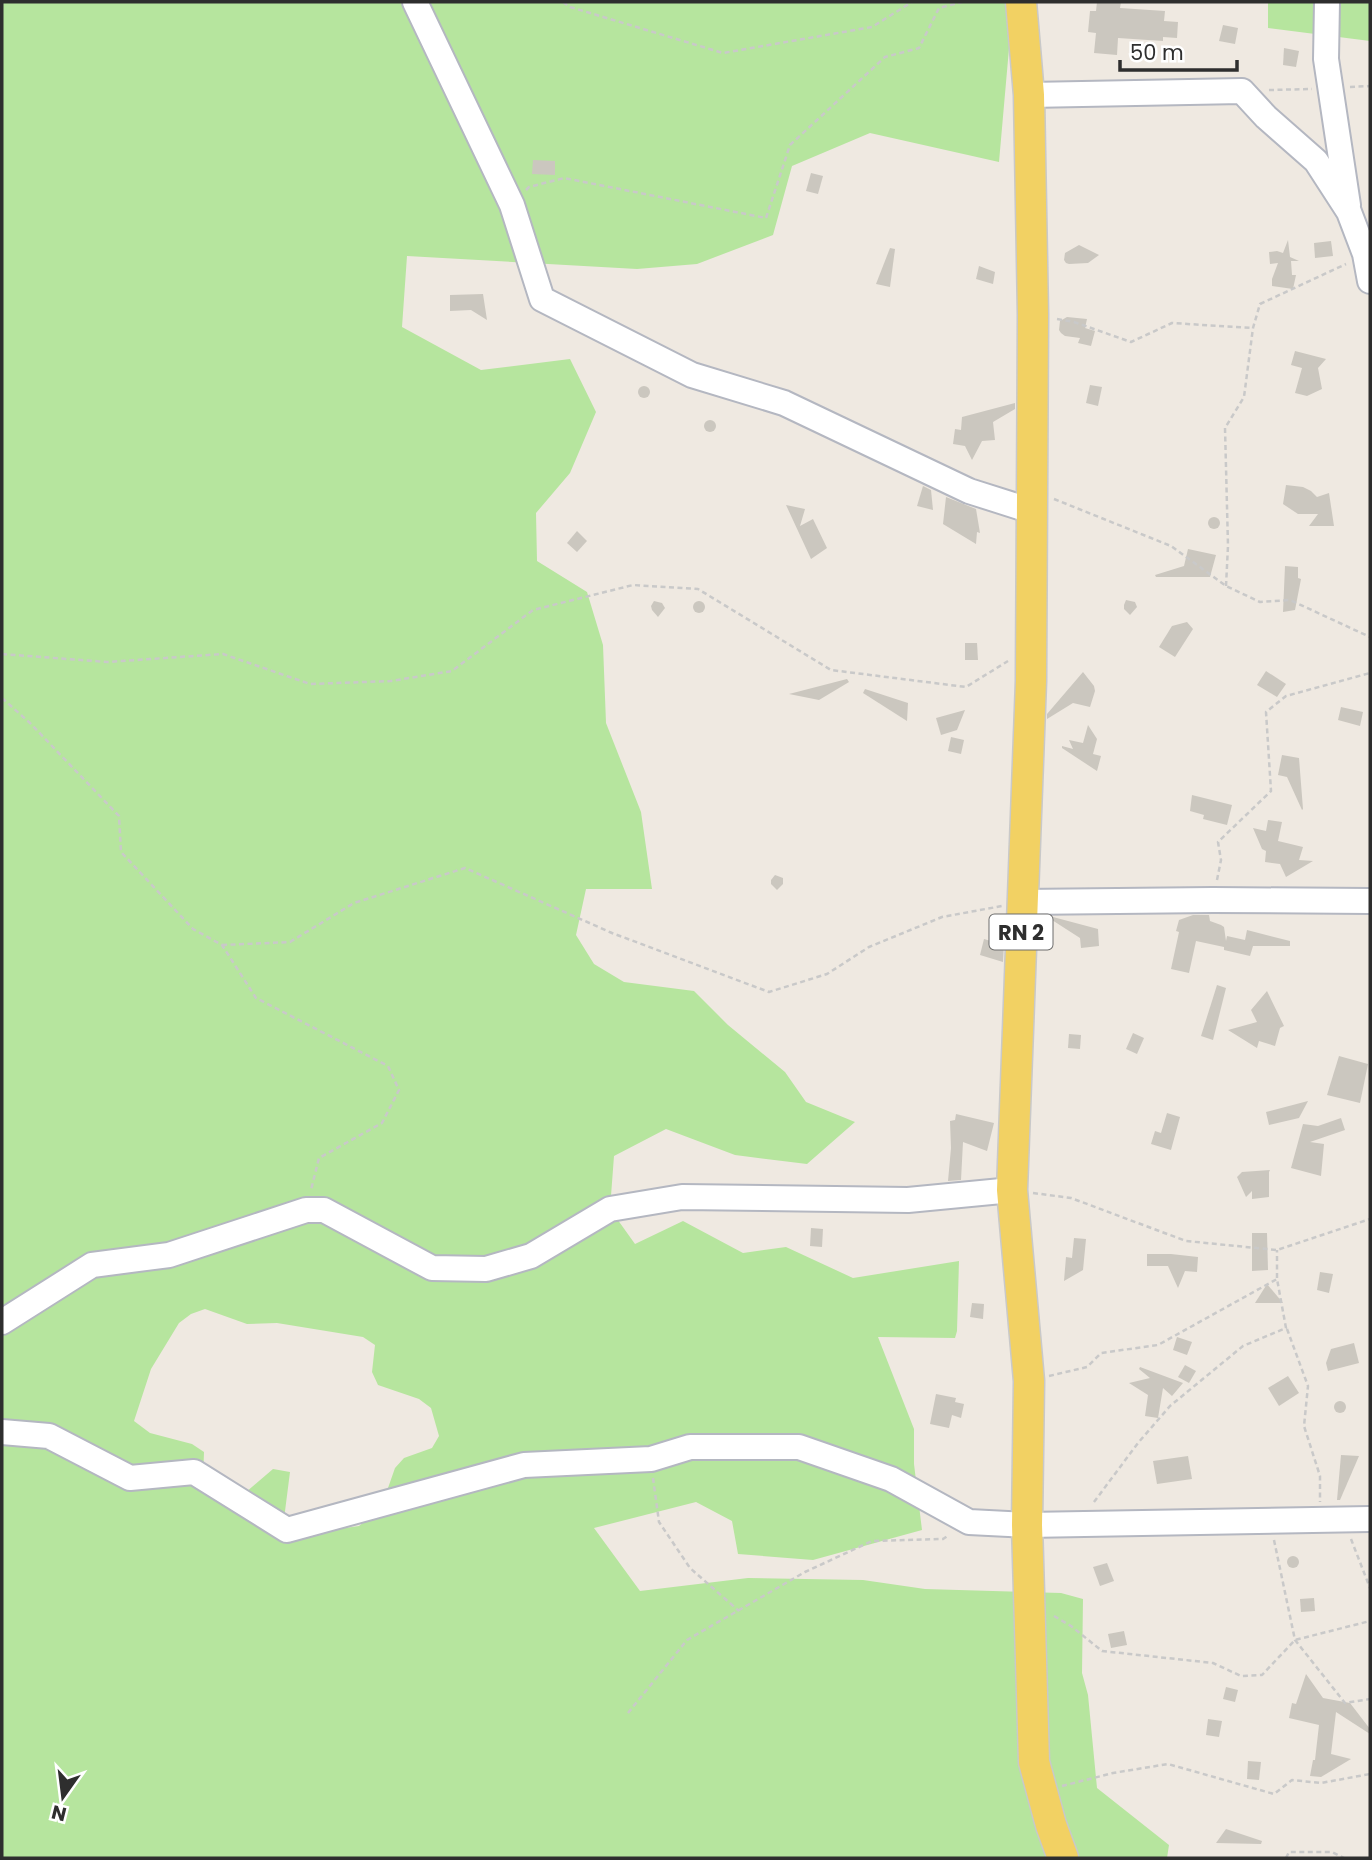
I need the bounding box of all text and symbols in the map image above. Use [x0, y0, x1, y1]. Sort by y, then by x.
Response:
scale bar [1120, 28, 1237, 72]
text: 50 m [1130, 38, 1184, 67]
road number: RN 2 [990, 914, 1052, 950]
north arrow [28, 1762, 98, 1832]
text: N [49, 1798, 69, 1828]

